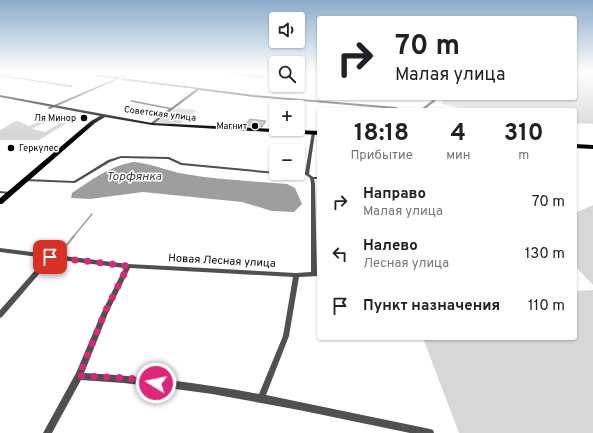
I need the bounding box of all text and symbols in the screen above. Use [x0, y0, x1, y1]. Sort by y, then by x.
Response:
map controls [269, 12, 305, 180]
button: sound [269, 12, 305, 48]
text: 70 m [395, 29, 460, 65]
icon: right [329, 32, 381, 84]
button: search [269, 56, 305, 92]
text: Малая улица [395, 64, 505, 87]
button: + [269, 100, 305, 136]
street label: Советская улица [123, 104, 197, 124]
place label: Ля Минор [34, 113, 76, 124]
marker: Ля Минор [79, 113, 89, 123]
text: 18:18 [354, 119, 409, 149]
text: 4 [451, 119, 466, 149]
text: 310 [504, 119, 544, 149]
place label: Магнит [217, 121, 247, 132]
marker: Магнит [250, 121, 260, 131]
marker: Геркулес [6, 143, 16, 153]
place label: Геркулес [19, 143, 59, 154]
button: − [269, 144, 305, 180]
text: Прибытие [350, 148, 413, 164]
text: мин [446, 148, 470, 164]
text: m [518, 148, 529, 164]
water label: Торфянка [107, 169, 162, 185]
text: Направо [363, 185, 426, 204]
icon: right [329, 191, 351, 213]
text: 70 m [532, 193, 565, 212]
text: Малая улица [363, 204, 443, 220]
text: Налево [363, 237, 418, 256]
pin [33, 240, 67, 274]
icon: left [329, 243, 351, 265]
text: 130 m [525, 245, 565, 264]
icon: arrive [39, 246, 61, 268]
street label: Новая Лесная улица [168, 251, 276, 271]
text: Лесная улица [363, 256, 449, 272]
icon: arrive [329, 295, 351, 317]
text: Пункт назначения [363, 297, 500, 316]
text: 110 m [528, 297, 565, 316]
position arrow [135, 362, 177, 404]

